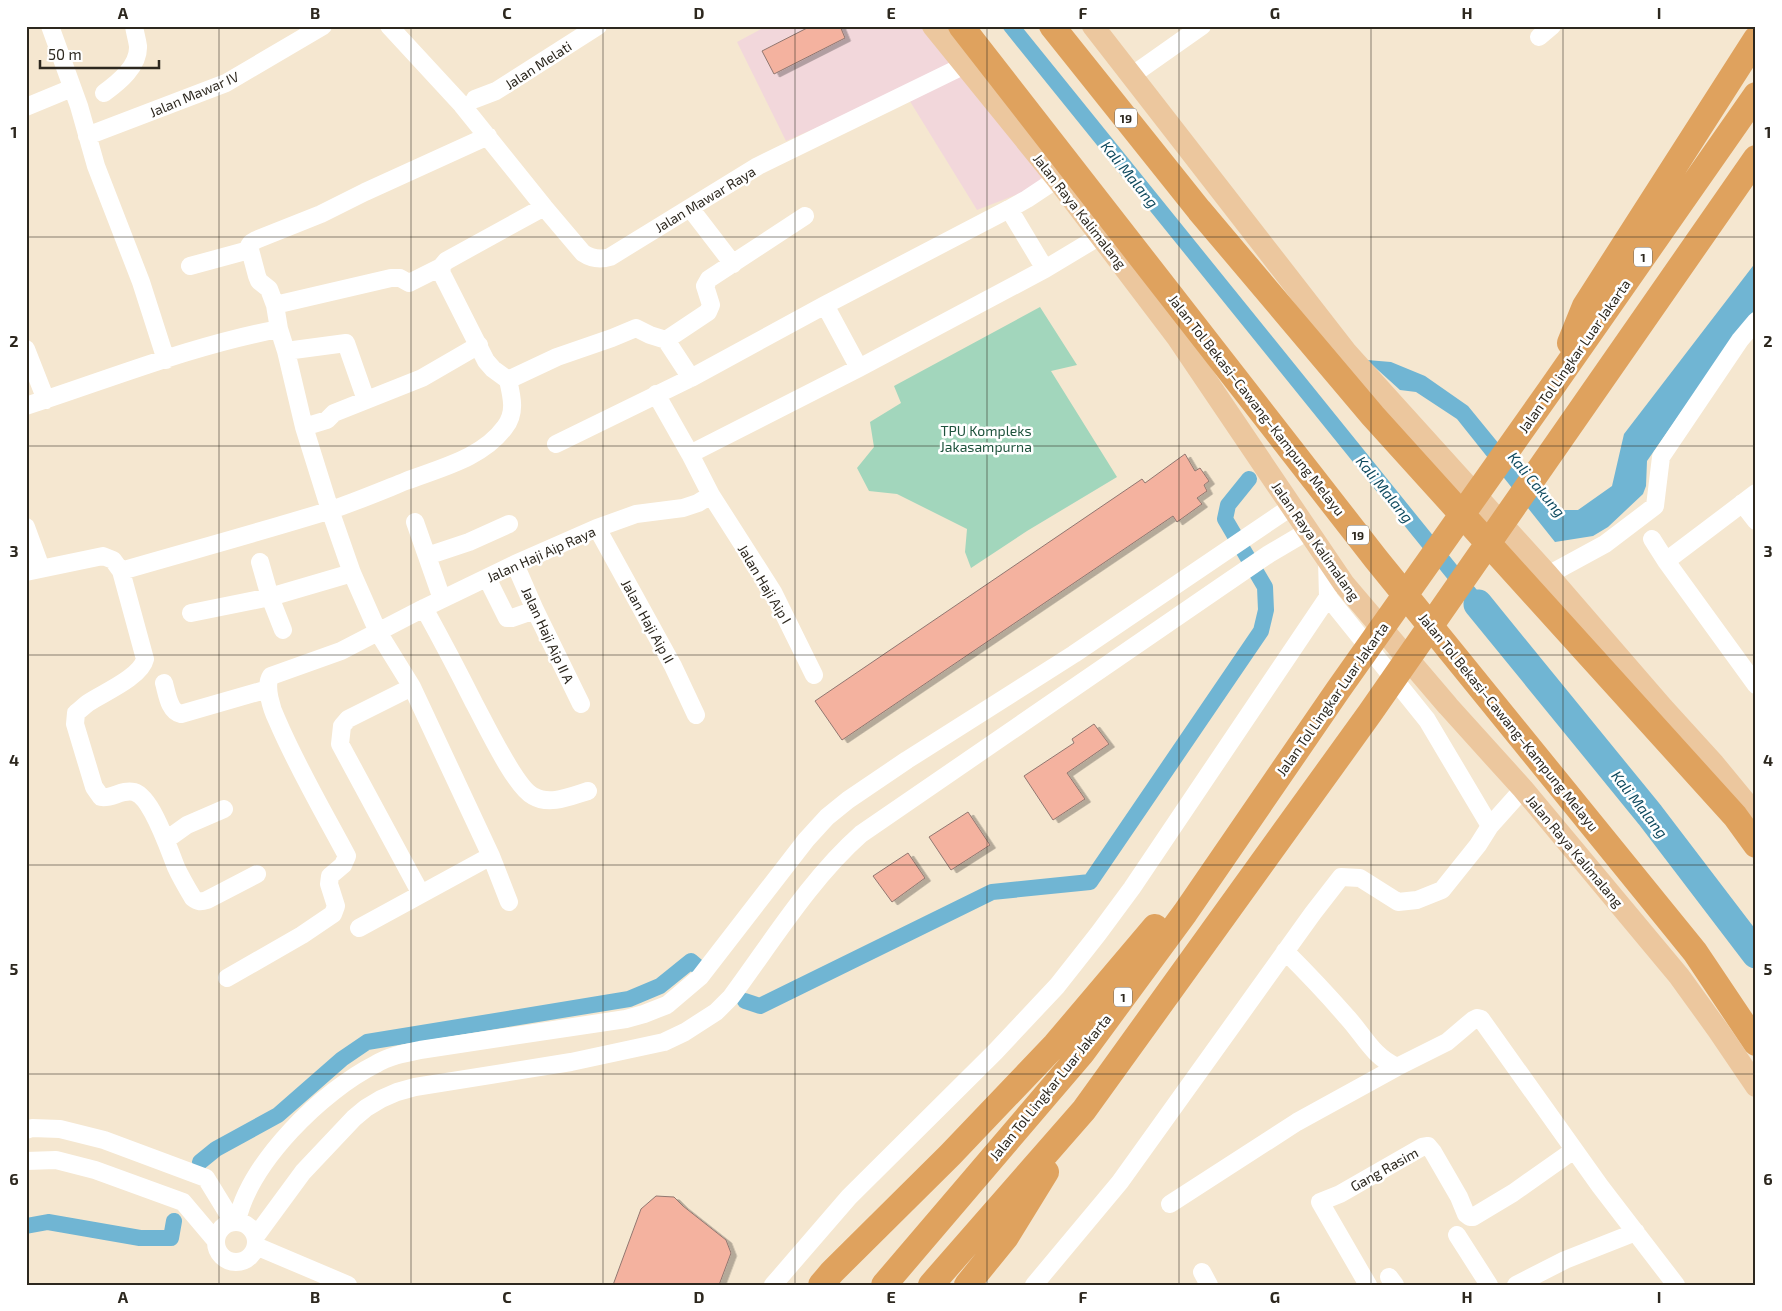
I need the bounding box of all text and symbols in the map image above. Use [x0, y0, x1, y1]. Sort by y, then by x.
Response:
text: A [118, 3, 129, 22]
text: B [310, 3, 320, 22]
text: C [502, 3, 512, 22]
text: D [694, 3, 705, 22]
text: E [886, 3, 896, 22]
text: F [1079, 3, 1088, 22]
text: G [1270, 3, 1280, 22]
text: H [1461, 3, 1473, 22]
text: I [1657, 3, 1661, 22]
street label: Jalan Melati [502, 37, 574, 93]
scale bar [40, 38, 159, 70]
text: 50 m [48, 45, 82, 63]
street label: Jalan Mawar IV [147, 67, 242, 120]
road number: 19 [1115, 109, 1137, 128]
text: 1 [11, 122, 17, 141]
text: 1 [1765, 122, 1771, 141]
water label: Kali Malang [1098, 137, 1162, 211]
street label: Jalan Raya Kalimalang [1030, 150, 1130, 272]
street label: Jalan Mawar Raya [652, 162, 758, 236]
road number: 1 [1634, 248, 1652, 266]
street label: Jalan Tol Lingkar Luar Jakarta [1514, 276, 1634, 436]
street label: Jalan Tol Bekasi–Cawang–Kampung Melayu [1165, 291, 1349, 519]
text: 2 [9, 331, 19, 350]
text: 2 [1763, 331, 1773, 350]
park label: TPU Kompleks Jakasampurna [940, 422, 1032, 455]
water label: Kali Cakung [1505, 448, 1569, 520]
water label: Kali Malang [1353, 452, 1417, 526]
street label: Jalan Raya Kalimalang [1268, 478, 1364, 604]
street label: Jalan Haji Aip Raya [484, 522, 598, 586]
road number: 19 [1347, 526, 1369, 544]
text: 3 [9, 541, 19, 560]
street label: Jalan Haji Aip I [735, 541, 795, 627]
text: 3 [1763, 541, 1773, 560]
street label: Jalan Haji Aip II [618, 576, 678, 666]
street label: Jalan Haji Aip II A [518, 584, 578, 686]
street label: Jalan Tol Bekasi–Cawang–Kampung Melayu [1416, 609, 1602, 835]
street label: Jalan Tol Lingkar Luar Jakarta [1272, 619, 1392, 779]
text: 4 [9, 750, 19, 769]
text: 4 [1763, 750, 1773, 769]
water label: Kali Malang [1608, 767, 1672, 841]
street label: Jalan Raya Kalimalang [1523, 791, 1627, 911]
text: 5 [10, 959, 19, 978]
text: 5 [1764, 959, 1773, 978]
road number: 1 [1114, 988, 1132, 1006]
street label: Jalan Tol Lingkar Luar Jakarta [986, 1010, 1114, 1164]
street label: Gang Rasim [1347, 1143, 1421, 1195]
text: 6 [9, 1169, 19, 1188]
text: 6 [1763, 1169, 1773, 1188]
text: A [118, 1287, 129, 1306]
text: B [310, 1287, 320, 1306]
text: C [502, 1287, 512, 1306]
text: D [694, 1287, 705, 1306]
text: E [886, 1287, 896, 1306]
text: F [1079, 1287, 1088, 1306]
text: G [1270, 1287, 1280, 1306]
text: H [1461, 1287, 1473, 1306]
text: I [1657, 1287, 1661, 1306]

